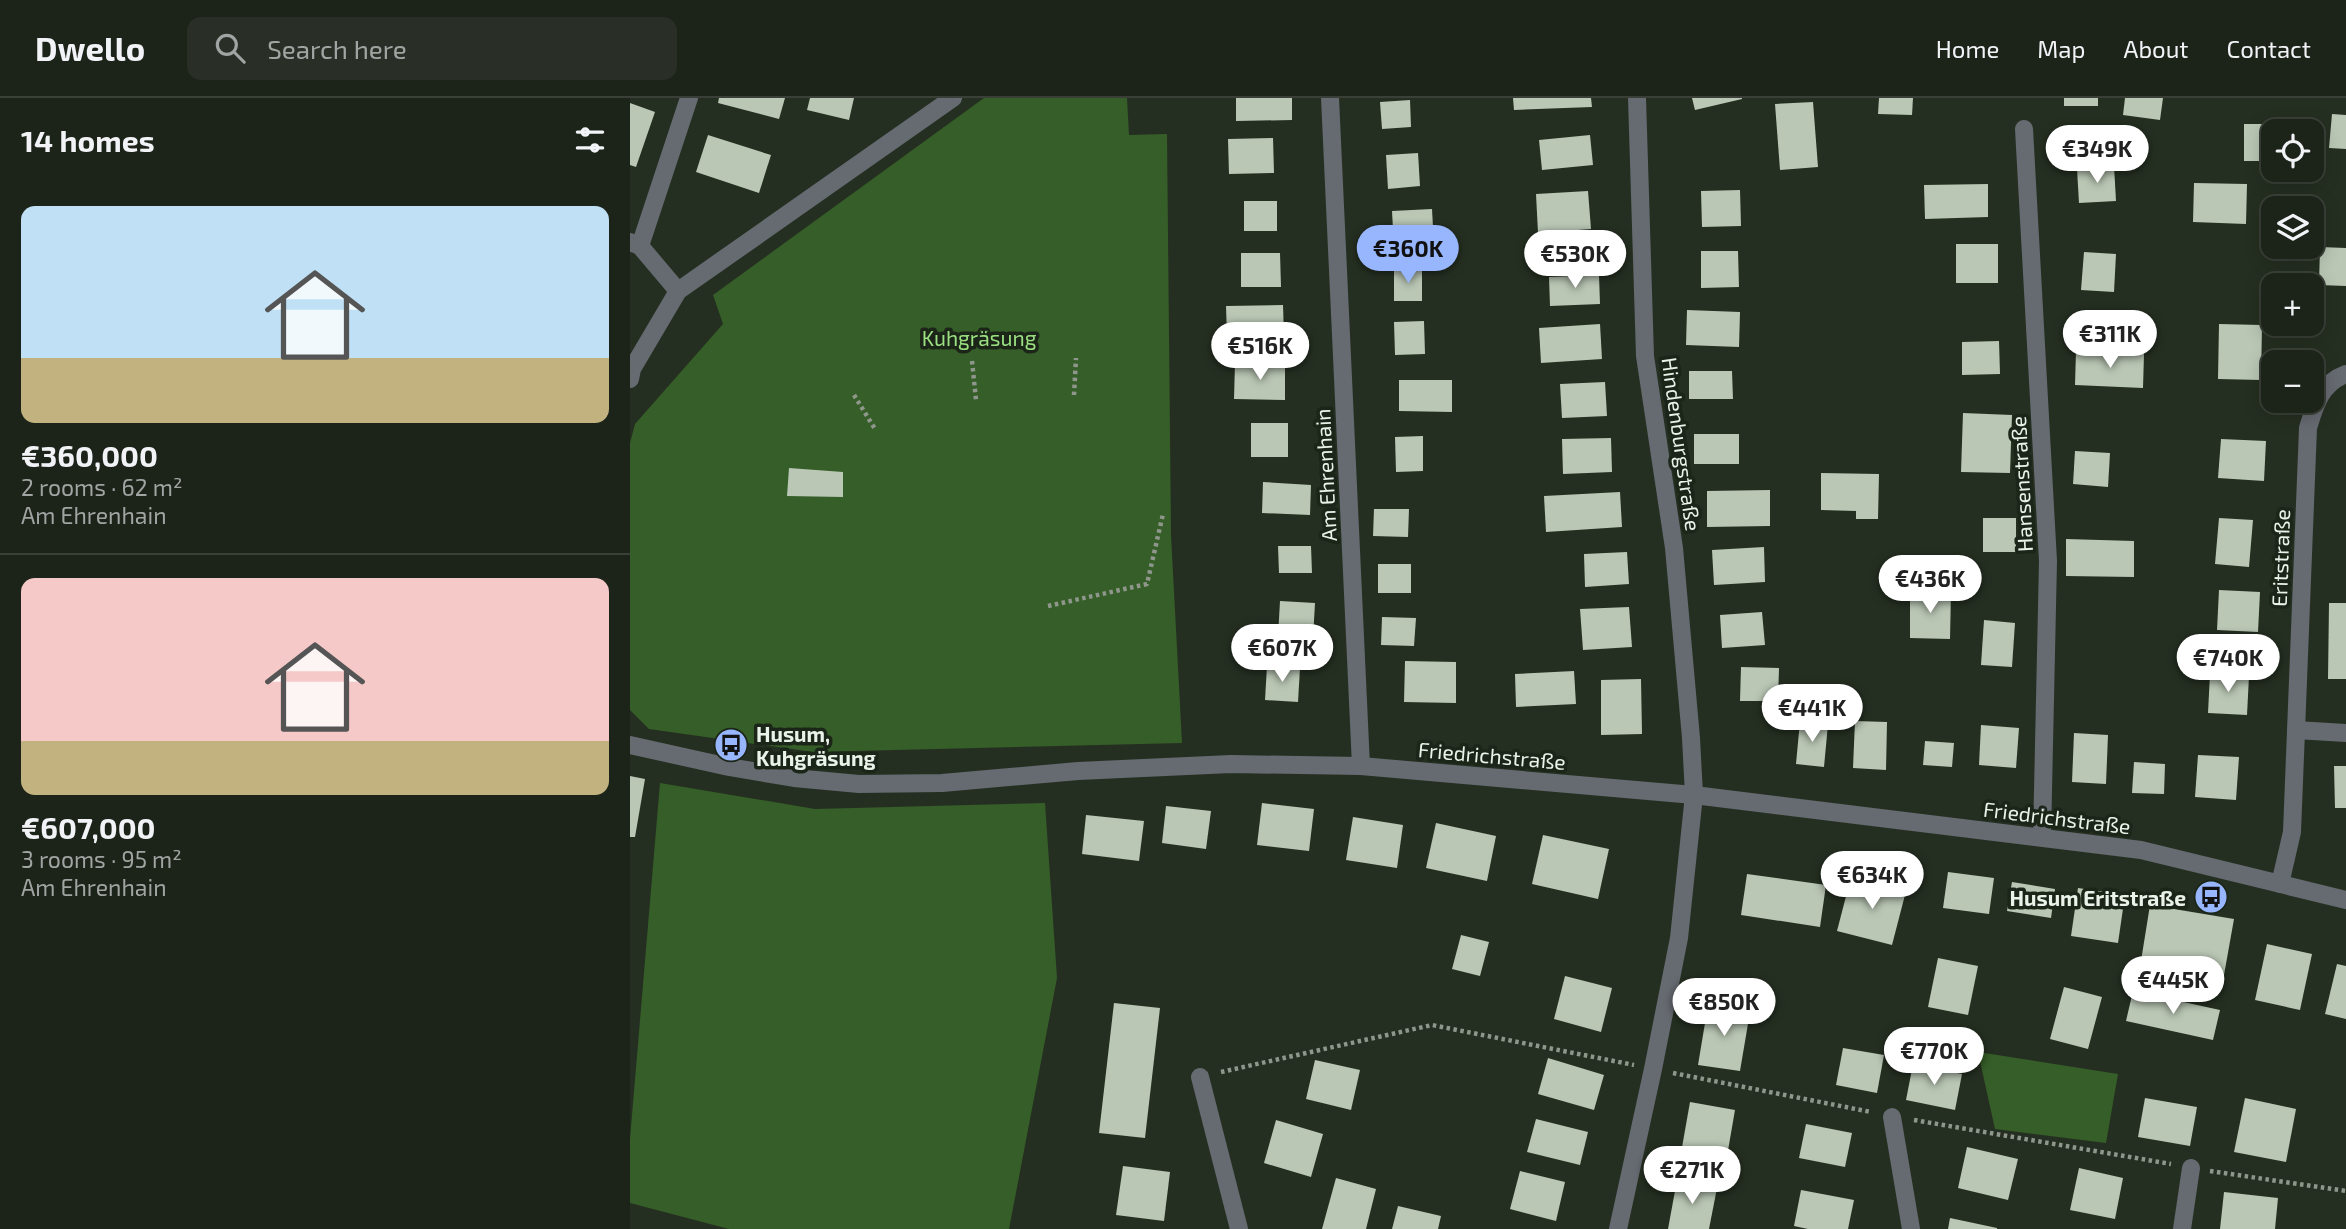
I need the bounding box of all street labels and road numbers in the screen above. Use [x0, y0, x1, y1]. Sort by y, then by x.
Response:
street label: Hindenburgstraße [1657, 356, 1707, 532]
street label: Am Ehrenhain [1309, 408, 1341, 542]
street label: Hansenstraße [2005, 415, 2037, 553]
street label: Eritstraße [2266, 509, 2294, 607]
street label: Friedrichstraße [1417, 736, 1567, 774]
street label: Friedrichstraße [1982, 796, 2132, 838]

